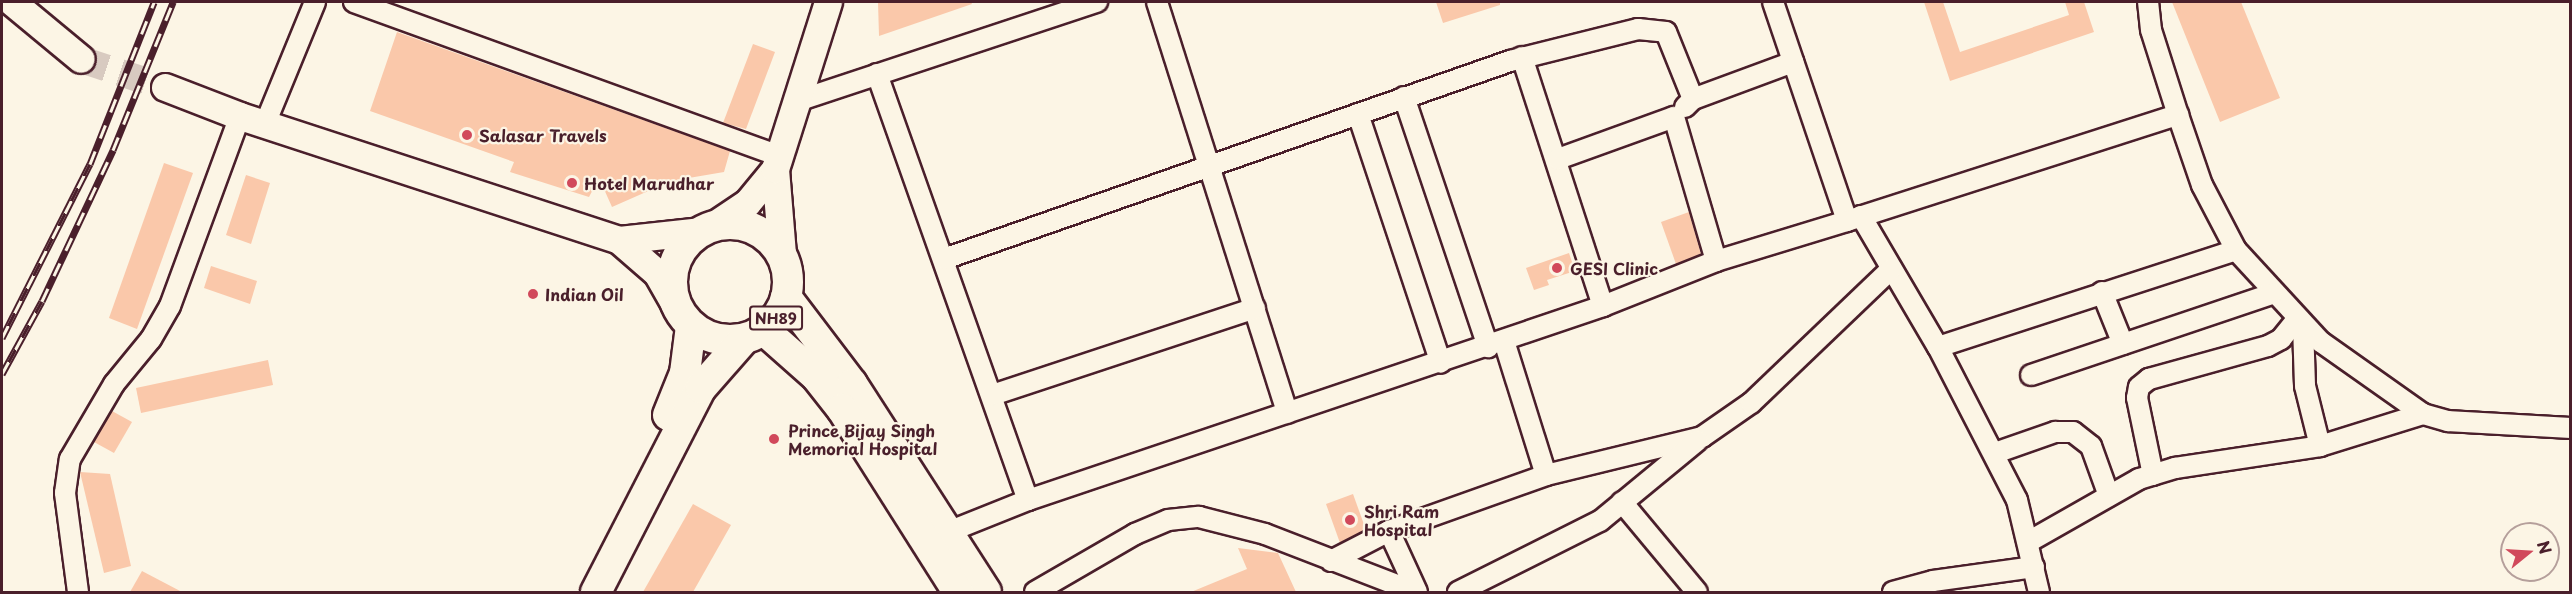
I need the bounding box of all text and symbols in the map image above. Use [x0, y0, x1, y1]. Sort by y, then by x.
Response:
place label: Salasar Travels [479, 125, 606, 145]
marker: Salasar Travels [460, 128, 474, 142]
place label: Hotel Marudhar [584, 173, 715, 193]
marker: Hotel Marudhar [565, 176, 579, 190]
place label: GESI Clinic [1570, 258, 1658, 278]
marker: GESI Clinic [1548, 259, 1566, 277]
place label: Indian Oil [545, 284, 624, 304]
marker: Indian Oil [526, 287, 540, 301]
road number: NH89 [749, 306, 803, 330]
place label: Prince Bijay Singh Memorial Hospital [788, 420, 938, 458]
marker: Prince Bijay Singh Memorial Hospital [765, 430, 783, 448]
place label: Shri Ram Hospital [1364, 501, 1440, 539]
marker: Shri Ram Hospital [1341, 511, 1359, 529]
north arrow [2500, 522, 2560, 582]
text: N [2532, 537, 2559, 557]

